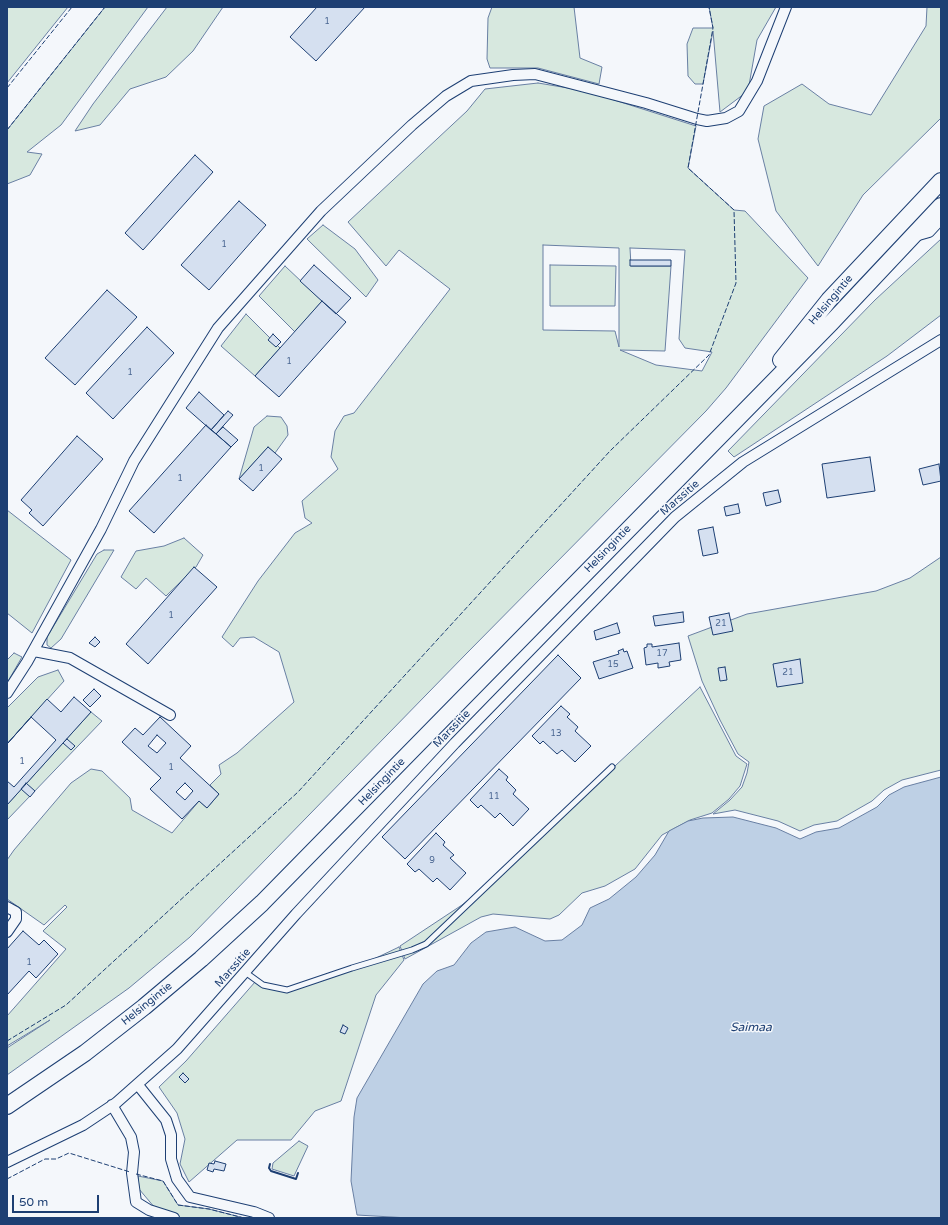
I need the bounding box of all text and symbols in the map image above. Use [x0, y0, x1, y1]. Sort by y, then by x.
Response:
house number: 1 [324, 17, 330, 27]
house number: 1 [221, 240, 227, 250]
street label: Helsingintie [806, 272, 856, 328]
house number: 1 [286, 357, 292, 367]
house number: 1 [127, 368, 133, 378]
house number: 1 [258, 464, 264, 474]
house number: 1 [177, 474, 183, 484]
street label: Marssitie [658, 477, 702, 519]
street label: Helsingintie [582, 522, 634, 576]
house number: 1 [168, 611, 174, 621]
house number: 21 [715, 619, 727, 629]
house number: 17 [656, 649, 668, 659]
house number: 15 [607, 660, 619, 670]
house number: 21 [782, 668, 794, 678]
street label: Marssitie [431, 707, 473, 751]
house number: 13 [550, 729, 562, 739]
street label: Helsingintie [356, 755, 408, 809]
house number: 1 [19, 757, 25, 767]
house number: 1 [168, 763, 174, 773]
house number: 11 [488, 792, 500, 802]
house number: 9 [429, 856, 435, 866]
street label: Marssitie [212, 946, 254, 990]
house number: 1 [26, 958, 32, 968]
street label: Helsingintie [119, 980, 175, 1028]
water label: Saimaa [730, 1021, 772, 1035]
scale bar [14, 1187, 101, 1213]
text: 50 m [19, 1195, 48, 1209]

